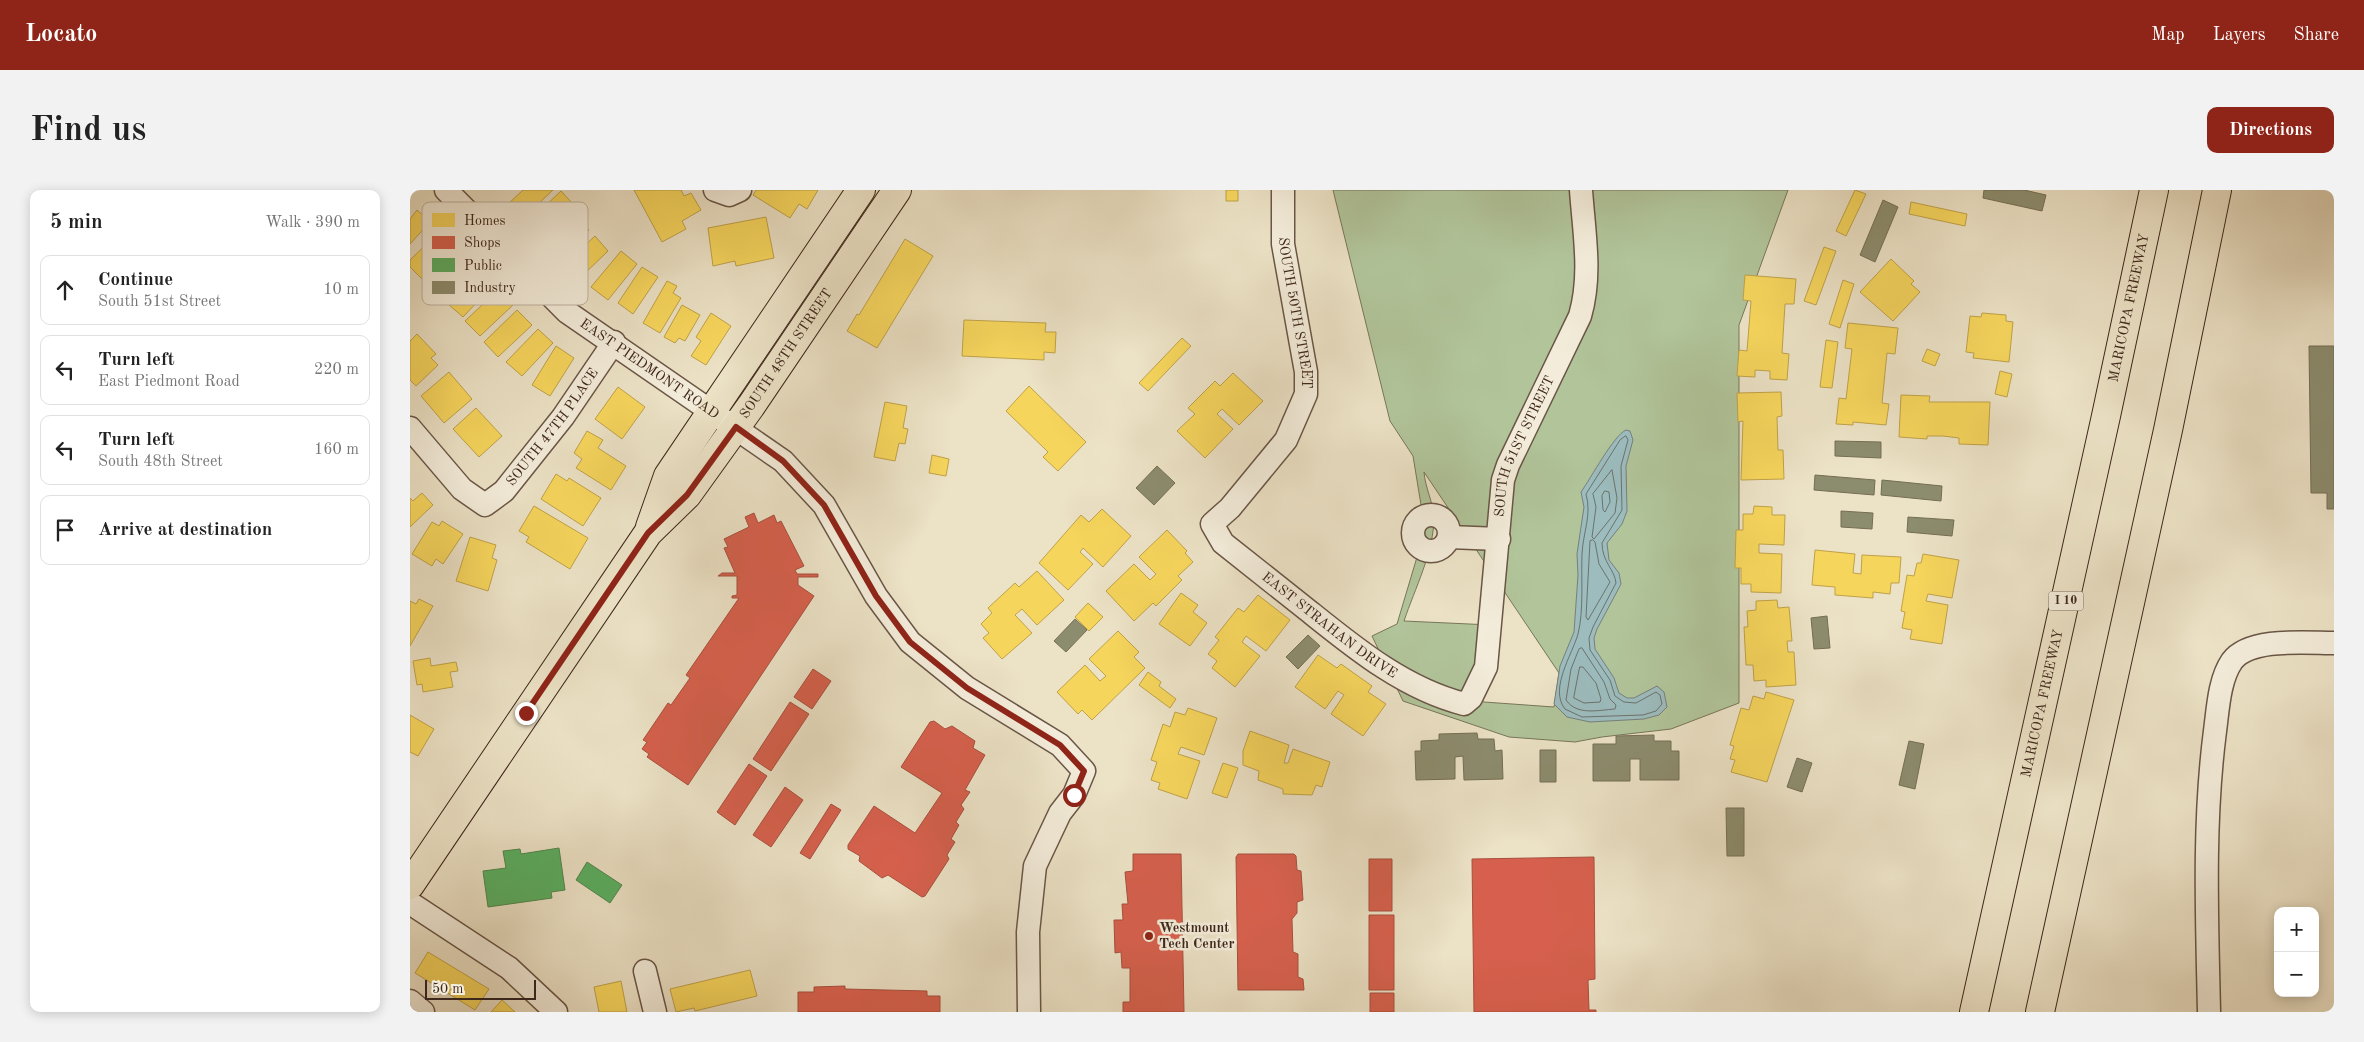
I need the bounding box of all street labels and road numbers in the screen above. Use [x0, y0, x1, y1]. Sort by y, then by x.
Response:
street label: MARICOPA FREEWAY [2106, 232, 2152, 383]
street label: SOUTH 50TH STREET [1276, 237, 1313, 389]
street label: SOUTH 48TH STREET [737, 286, 835, 421]
street label: EAST PIEDMONT ROAD [577, 316, 722, 422]
street label: SOUTH 47TH PLACE [504, 366, 601, 489]
street label: SOUTH 51ST STREET [1493, 374, 1557, 518]
street label: EAST STRAHAN DRIVE [1259, 570, 1400, 681]
road number: I 10 [2048, 592, 2084, 611]
street label: MARICOPA FREEWAY [2019, 628, 2066, 779]

